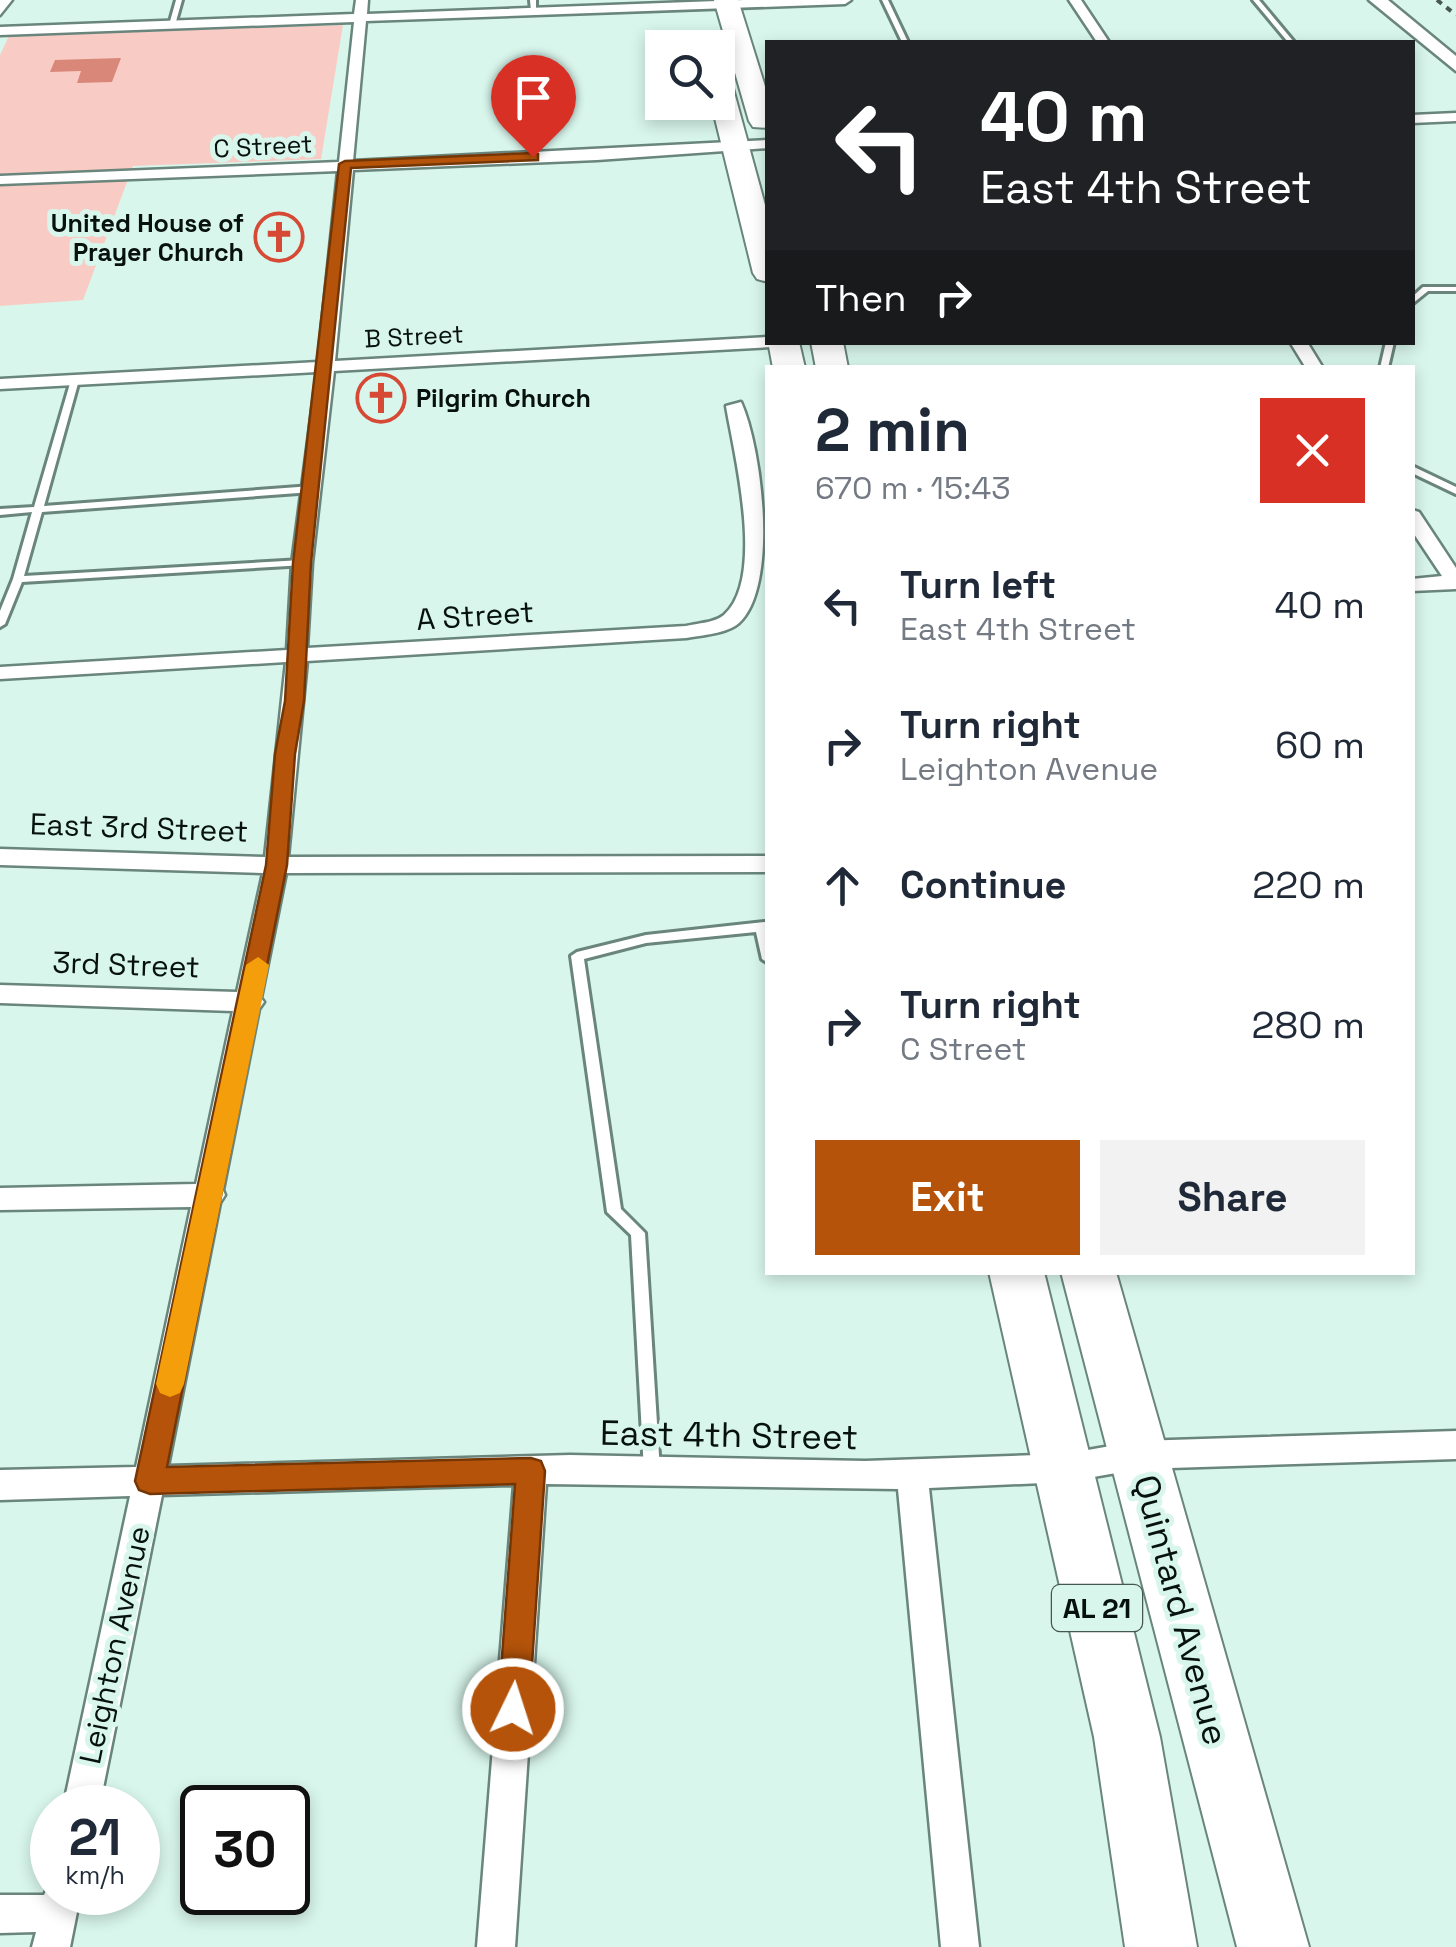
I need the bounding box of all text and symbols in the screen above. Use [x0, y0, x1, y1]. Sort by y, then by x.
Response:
map controls [645, 30, 735, 120]
button: search [645, 30, 735, 120]
pin [491, 55, 576, 158]
icon: arrive [506, 70, 561, 125]
text: 40 m [980, 72, 1147, 161]
icon: left [815, 80, 945, 210]
street label: C Street [213, 127, 313, 165]
text: East 4th Street [980, 159, 1312, 216]
place label: United House of Prayer Church [51, 207, 244, 268]
church icon: United House of Prayer Church [253, 211, 305, 263]
icon: right [926, 270, 981, 325]
text: Then [815, 274, 906, 322]
street label: B Street [364, 317, 464, 355]
church icon: Pilgrim Church [355, 372, 407, 424]
place label: Pilgrim Church [416, 382, 591, 414]
text: 2 min [815, 392, 970, 469]
button: close [1260, 398, 1365, 503]
text: 670 m · 15:43 [815, 468, 1011, 508]
text: Turn left [900, 561, 1056, 609]
icon: left [815, 578, 870, 633]
text: 40 m [1274, 581, 1365, 629]
street label: A Street [415, 592, 535, 639]
text: East 4th Street [900, 609, 1136, 649]
text: Turn right [900, 701, 1081, 749]
icon: right [815, 718, 870, 773]
text: 60 m [1275, 721, 1365, 769]
text: Leighton Avenue [900, 749, 1158, 789]
street label: East 3rd Street [29, 804, 249, 851]
icon: ahead [815, 858, 870, 913]
text: Continue [900, 861, 1066, 909]
text: 220 m [1252, 861, 1365, 909]
street label: 3rd Street [52, 942, 200, 987]
text: Turn right [900, 981, 1081, 1029]
icon: right [815, 998, 870, 1053]
text: 280 m [1252, 1001, 1365, 1049]
text: C Street [900, 1029, 1027, 1069]
button: Exit [815, 1140, 1080, 1255]
button: Share [1100, 1140, 1365, 1255]
street label: East 4th Street [600, 1411, 858, 1459]
street label: Quintard Avenue [1124, 1470, 1238, 1750]
street label: Leighton Avenue [70, 1522, 159, 1767]
road number: AL 21 [1052, 1585, 1142, 1631]
position arrow [461, 1657, 565, 1761]
speed limit sign: 30 [180, 1785, 310, 1915]
text: 21 [69, 1806, 121, 1870]
text: km/h [65, 1859, 125, 1891]

